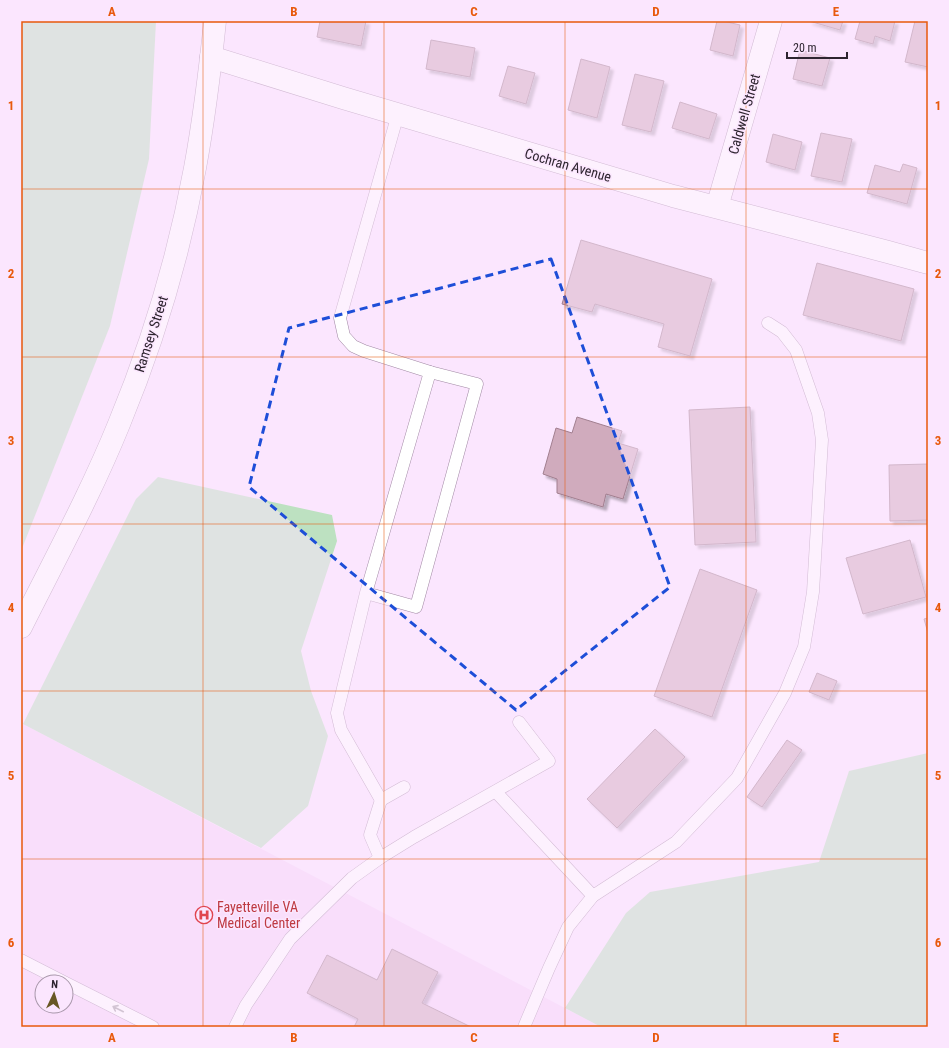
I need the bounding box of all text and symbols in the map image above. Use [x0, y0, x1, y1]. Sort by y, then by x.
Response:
text: A [108, 4, 116, 19]
text: B [290, 4, 298, 19]
text: C [470, 4, 478, 19]
text: D [652, 4, 660, 19]
text: E [833, 4, 840, 19]
scale bar [787, 34, 847, 60]
text: 20 m [793, 41, 817, 55]
street label: Caldwell Street [725, 72, 763, 156]
text: 1 [8, 98, 14, 113]
text: 1 [935, 98, 941, 113]
street label: Cochran Avenue [523, 145, 613, 185]
text: 2 [8, 266, 15, 281]
text: 2 [935, 266, 942, 281]
street label: Ramsey Street [131, 294, 171, 374]
text: 3 [8, 433, 14, 448]
text: 3 [935, 433, 941, 448]
text: 4 [8, 600, 15, 615]
text: 4 [935, 600, 942, 615]
text: 5 [8, 768, 15, 783]
text: 5 [935, 768, 942, 783]
place label: Fayetteville VA Medical Center [217, 899, 300, 931]
hospital icon: Fayetteville VA Medical Center [194, 905, 214, 925]
text: 6 [8, 935, 15, 950]
text: 6 [935, 935, 942, 950]
north arrow [34, 974, 74, 1014]
text: N [51, 978, 59, 991]
one-way arrow [113, 1005, 125, 1013]
text: A [108, 1030, 116, 1045]
text: B [290, 1030, 298, 1045]
text: C [470, 1030, 478, 1045]
text: D [652, 1030, 660, 1045]
text: E [833, 1030, 840, 1045]

